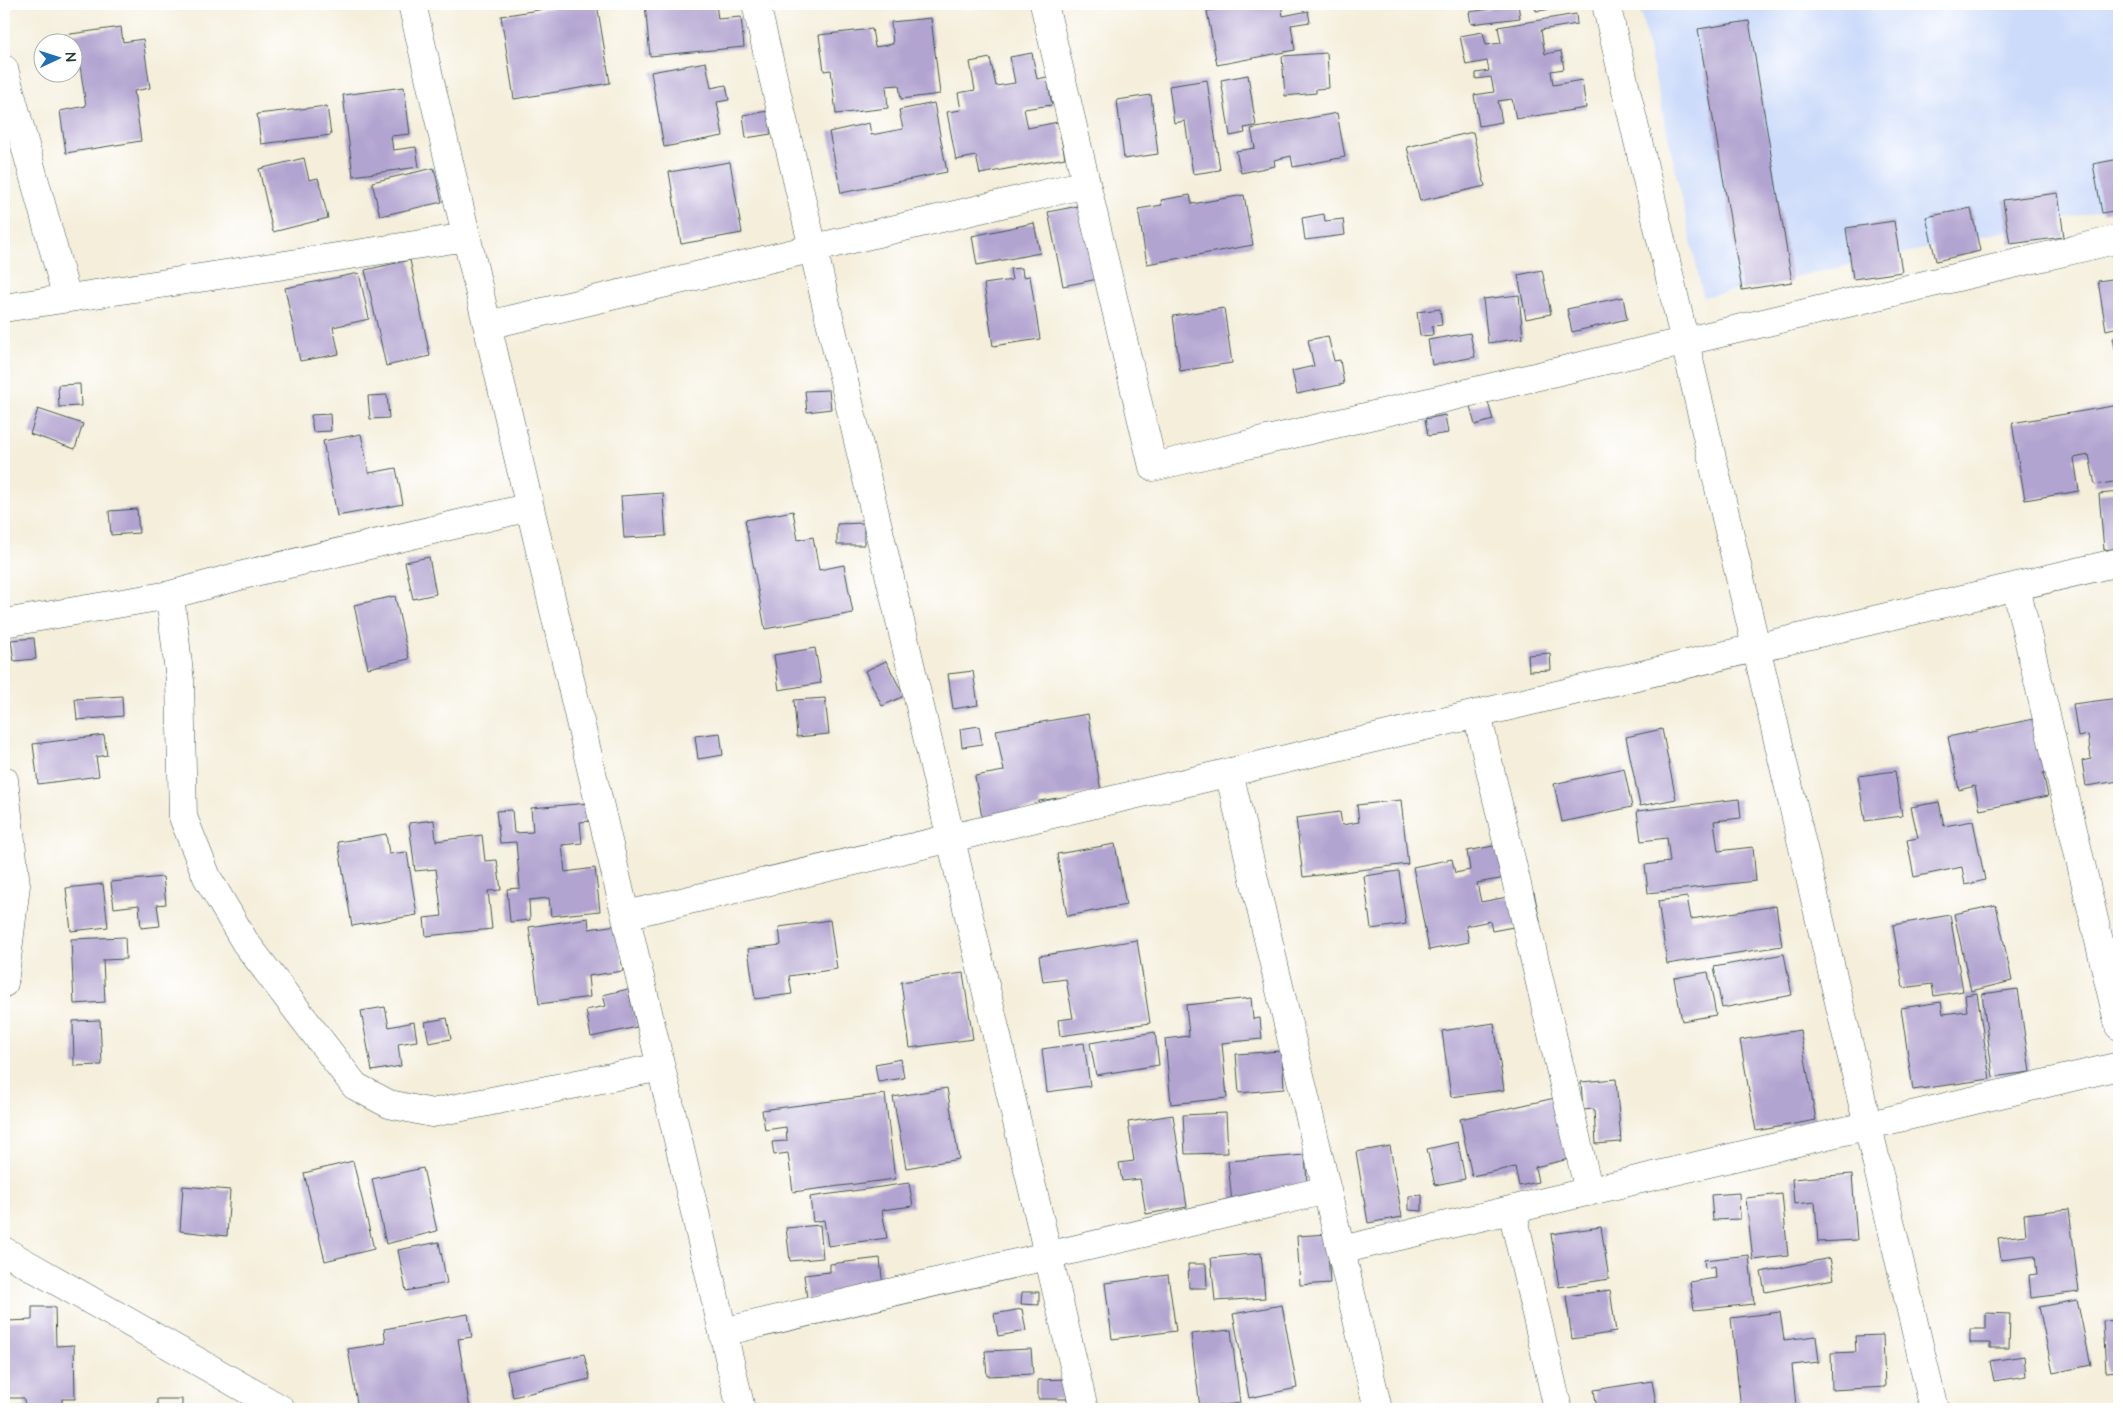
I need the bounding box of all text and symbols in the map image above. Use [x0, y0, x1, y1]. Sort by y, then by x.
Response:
north arrow [32, 32, 82, 82]
text: N [60, 52, 80, 62]

